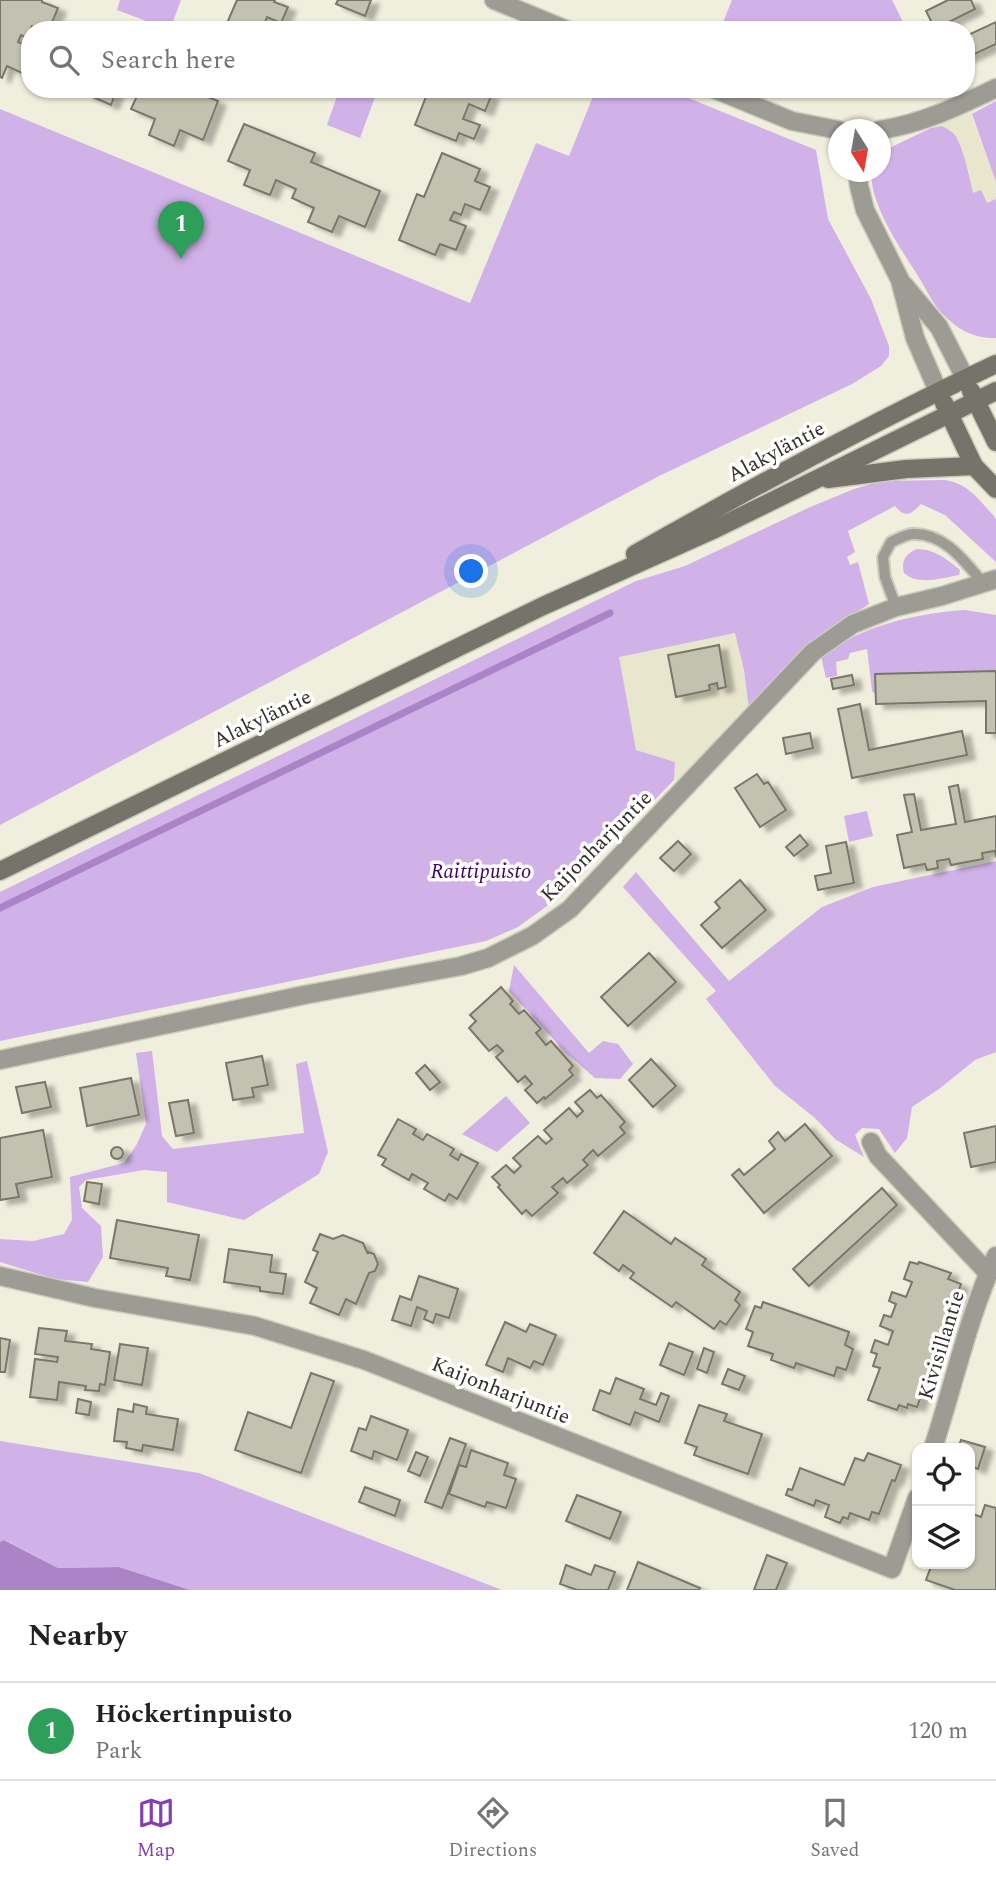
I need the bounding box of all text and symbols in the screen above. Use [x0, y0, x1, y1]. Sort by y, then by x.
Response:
search box [21, 21, 975, 98]
text: Search here [101, 40, 236, 80]
icon: search [45, 41, 83, 79]
north arrow [828, 119, 891, 182]
pin: 1 [158, 201, 204, 259]
street label: Alakyläntie [722, 413, 831, 491]
your location [454, 554, 488, 588]
street label: Alakyläntie [208, 681, 317, 757]
street label: Kaijonharjuntie [533, 783, 660, 910]
park label: Raittipuisto [431, 856, 532, 888]
street label: Kivisillantie [910, 1287, 974, 1404]
street label: Kaijonharjuntie [426, 1349, 575, 1433]
map controls [912, 1443, 975, 1569]
button: locate [912, 1443, 975, 1506]
button: layers [912, 1506, 975, 1569]
text: Nearby [28, 1613, 127, 1659]
text: Höckertinpuisto [95, 1694, 292, 1734]
text: 1 [45, 1714, 57, 1749]
text: 120 m [908, 1714, 968, 1749]
text: Park [95, 1734, 142, 1769]
tab: Map [137, 1794, 175, 1865]
tab: Directions [448, 1794, 537, 1865]
tab: Saved [811, 1794, 859, 1865]

